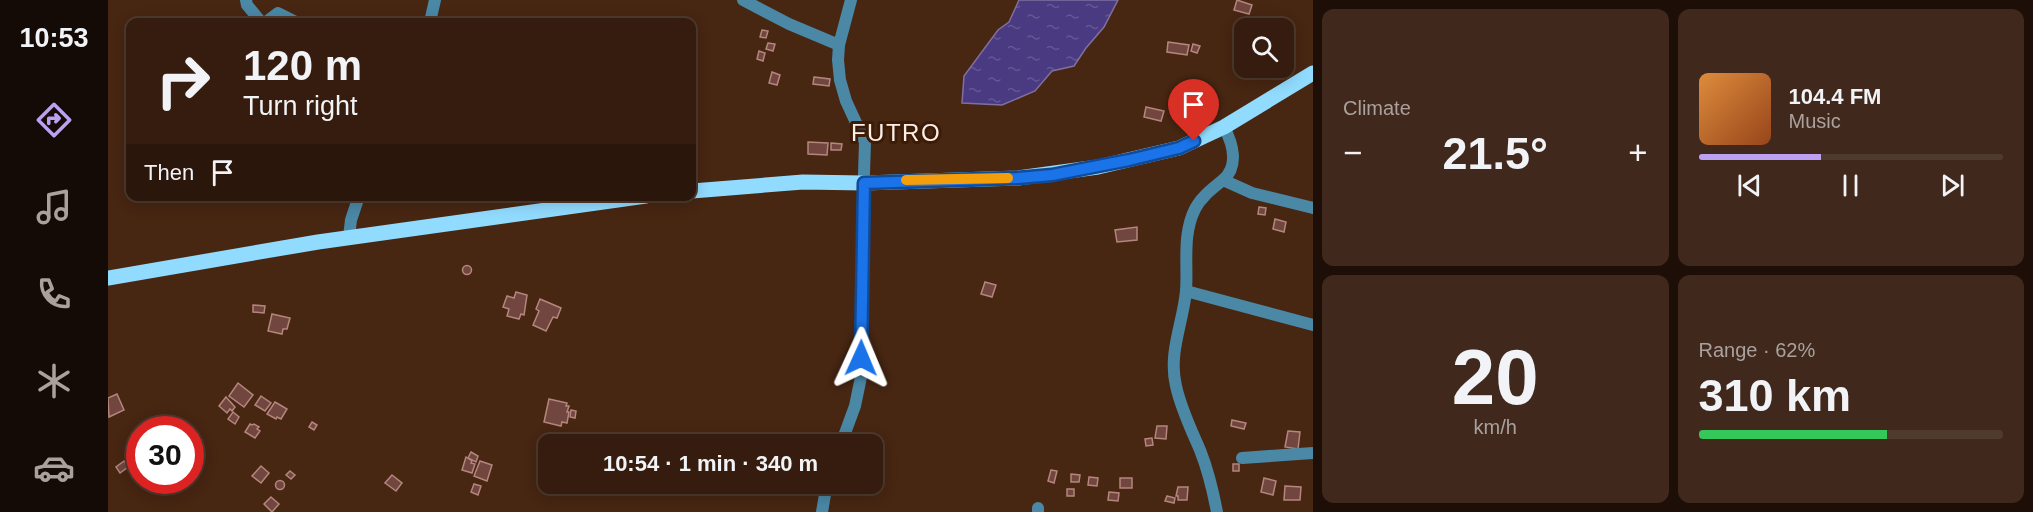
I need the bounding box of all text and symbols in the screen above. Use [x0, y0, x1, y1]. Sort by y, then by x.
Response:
map controls [1234, 18, 1294, 78]
button: search [1234, 18, 1294, 78]
text: 10:53 [19, 23, 89, 53]
icon: right [144, 42, 222, 120]
text: 120 m [243, 42, 362, 89]
pin [1168, 79, 1219, 141]
text: 104.4 FM [1789, 84, 1881, 109]
icon: arrive [1177, 88, 1210, 121]
text: Turn right [243, 91, 358, 121]
text: Climate [1343, 97, 1411, 119]
icon: directions [33, 99, 75, 141]
text: Music [1789, 110, 1841, 132]
district label: FUTRO [851, 119, 941, 146]
text: 21.5° [1442, 128, 1548, 179]
text: − [1343, 134, 1362, 171]
text: + [1628, 134, 1648, 171]
icon: arrive [206, 156, 239, 189]
text: Then [144, 160, 194, 185]
icon: previous [1733, 169, 1766, 202]
icon: pause [1834, 169, 1867, 202]
icon: next [1936, 169, 1969, 202]
icon: music [33, 186, 75, 228]
icon: phone [33, 273, 75, 315]
position arrow [829, 326, 893, 390]
text: 20 [1452, 333, 1539, 421]
text: Range · 62% [1699, 339, 1815, 361]
icon: climate [33, 360, 75, 402]
text: 310 km [1699, 370, 1851, 421]
speed limit sign: 30 [126, 416, 204, 494]
text: km/h [1474, 416, 1517, 438]
icon: car [33, 447, 75, 489]
text: 10:54 · 1 min · 340 m [603, 451, 818, 476]

